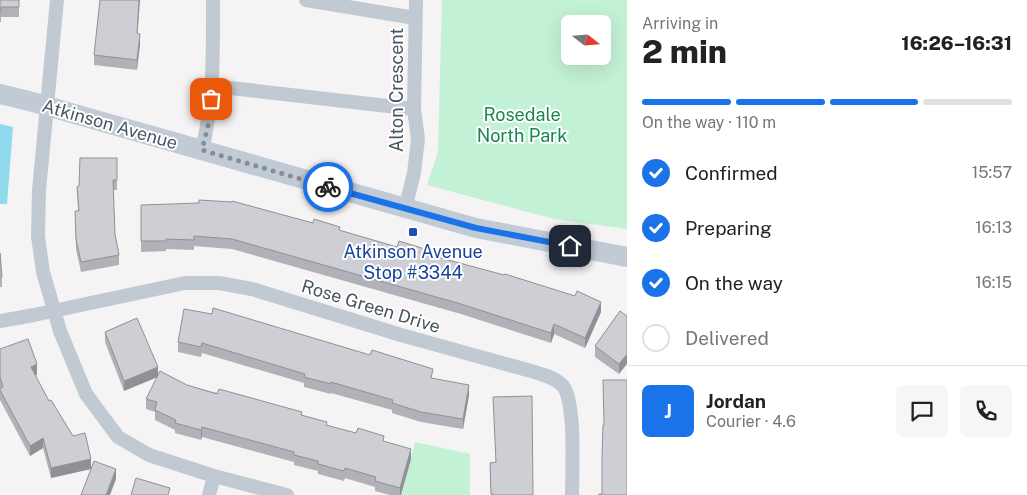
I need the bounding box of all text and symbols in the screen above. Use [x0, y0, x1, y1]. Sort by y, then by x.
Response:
text: Arriving in [642, 14, 718, 33]
north arrow [561, 15, 611, 65]
map controls [561, 15, 611, 65]
street label: Alton Crescent [386, 28, 407, 152]
text: 16:26–16:31 [901, 32, 1012, 54]
text: 2 min [642, 33, 727, 70]
pin [190, 78, 232, 120]
icon: bag [197, 85, 225, 113]
street label: Atkinson Avenue [40, 95, 180, 153]
park label: Rosedale North Park [477, 104, 567, 146]
text: On the way · 110 m [642, 113, 776, 132]
icon: check [642, 159, 670, 187]
courier [303, 162, 353, 212]
text: Confirmed [685, 162, 778, 184]
text: 15:57 [972, 163, 1012, 182]
icon: bike [314, 173, 342, 201]
icon: check [642, 214, 670, 242]
text: Preparing [685, 217, 772, 239]
text: 16:13 [975, 218, 1012, 237]
pin [549, 225, 591, 267]
marker: Atkinson Avenue Stop #3344 [407, 226, 419, 238]
icon: home [556, 232, 584, 260]
place label: Atkinson Avenue Stop #3344 [343, 241, 483, 283]
icon: check [642, 269, 670, 297]
text: On the way [685, 272, 783, 294]
text: 16:15 [975, 273, 1012, 292]
street label: Rose Green Drive [299, 275, 443, 337]
text: Delivered [685, 327, 769, 349]
button: chat [896, 385, 948, 437]
button: phone [960, 385, 1012, 437]
text: Jordan [706, 390, 766, 412]
text: J [664, 400, 672, 422]
text: Courier · 4.6 [706, 412, 796, 431]

